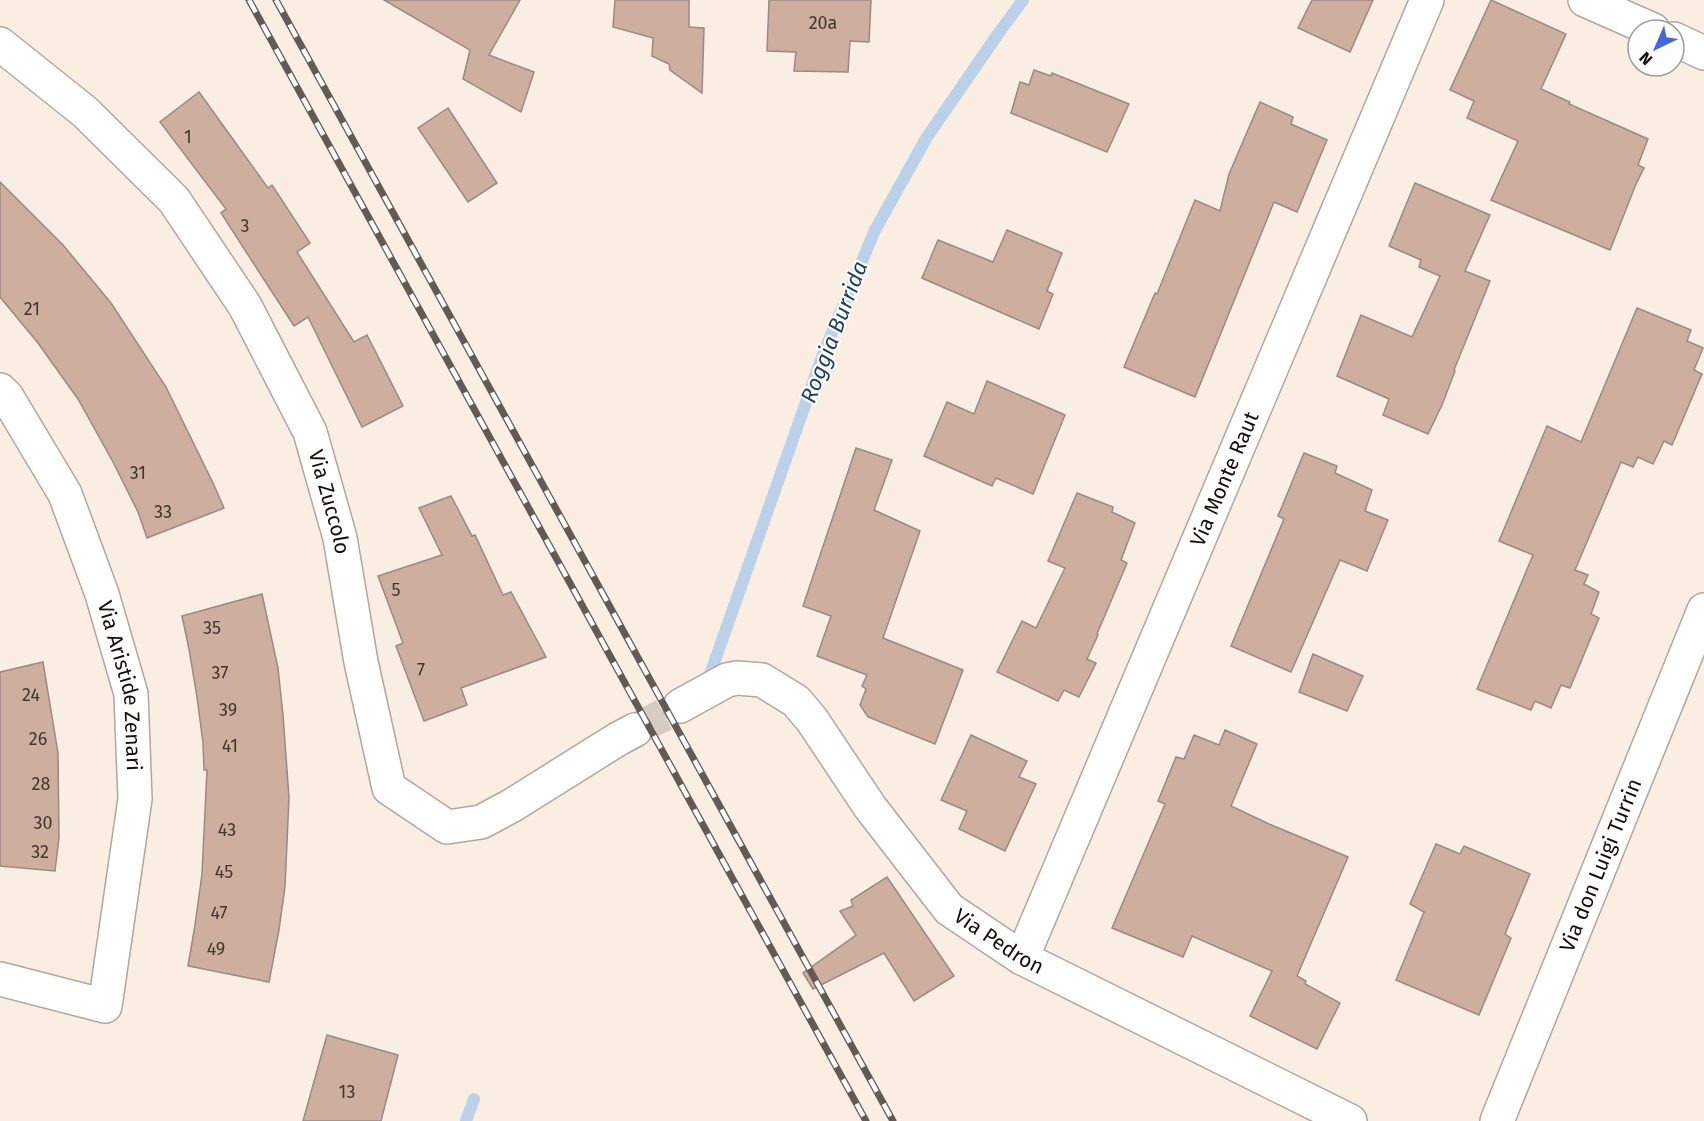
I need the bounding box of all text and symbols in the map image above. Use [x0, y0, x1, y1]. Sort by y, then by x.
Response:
house number: 20a [809, 12, 837, 34]
north arrow [1626, 18, 1686, 78]
text: N [1636, 48, 1656, 69]
house number: 1 [184, 126, 192, 148]
house number: 3 [241, 215, 249, 237]
water label: Roggia Burrida [795, 257, 873, 407]
house number: 21 [24, 298, 40, 320]
street label: Via Monte Raut [1185, 407, 1265, 550]
street label: Via Zuccolo [303, 447, 356, 556]
house number: 31 [130, 462, 146, 484]
house number: 33 [154, 501, 172, 523]
house number: 5 [391, 579, 401, 601]
street label: Via Aristide Zenari [92, 598, 147, 771]
house number: 35 [203, 617, 221, 639]
house number: 7 [417, 659, 425, 681]
house number: 37 [212, 662, 228, 684]
house number: 24 [22, 684, 40, 706]
house number: 39 [219, 699, 237, 721]
house number: 26 [29, 728, 47, 750]
house number: 41 [222, 735, 238, 757]
house number: 28 [32, 773, 50, 795]
street label: Via don Luigi Turrin [1554, 775, 1647, 956]
house number: 30 [33, 812, 53, 834]
house number: 43 [218, 819, 236, 841]
house number: 32 [31, 841, 49, 863]
house number: 45 [215, 861, 233, 883]
house number: 47 [210, 902, 228, 924]
street label: Via Pedron [949, 903, 1048, 980]
house number: 49 [207, 938, 225, 960]
house number: 13 [339, 1081, 355, 1103]

